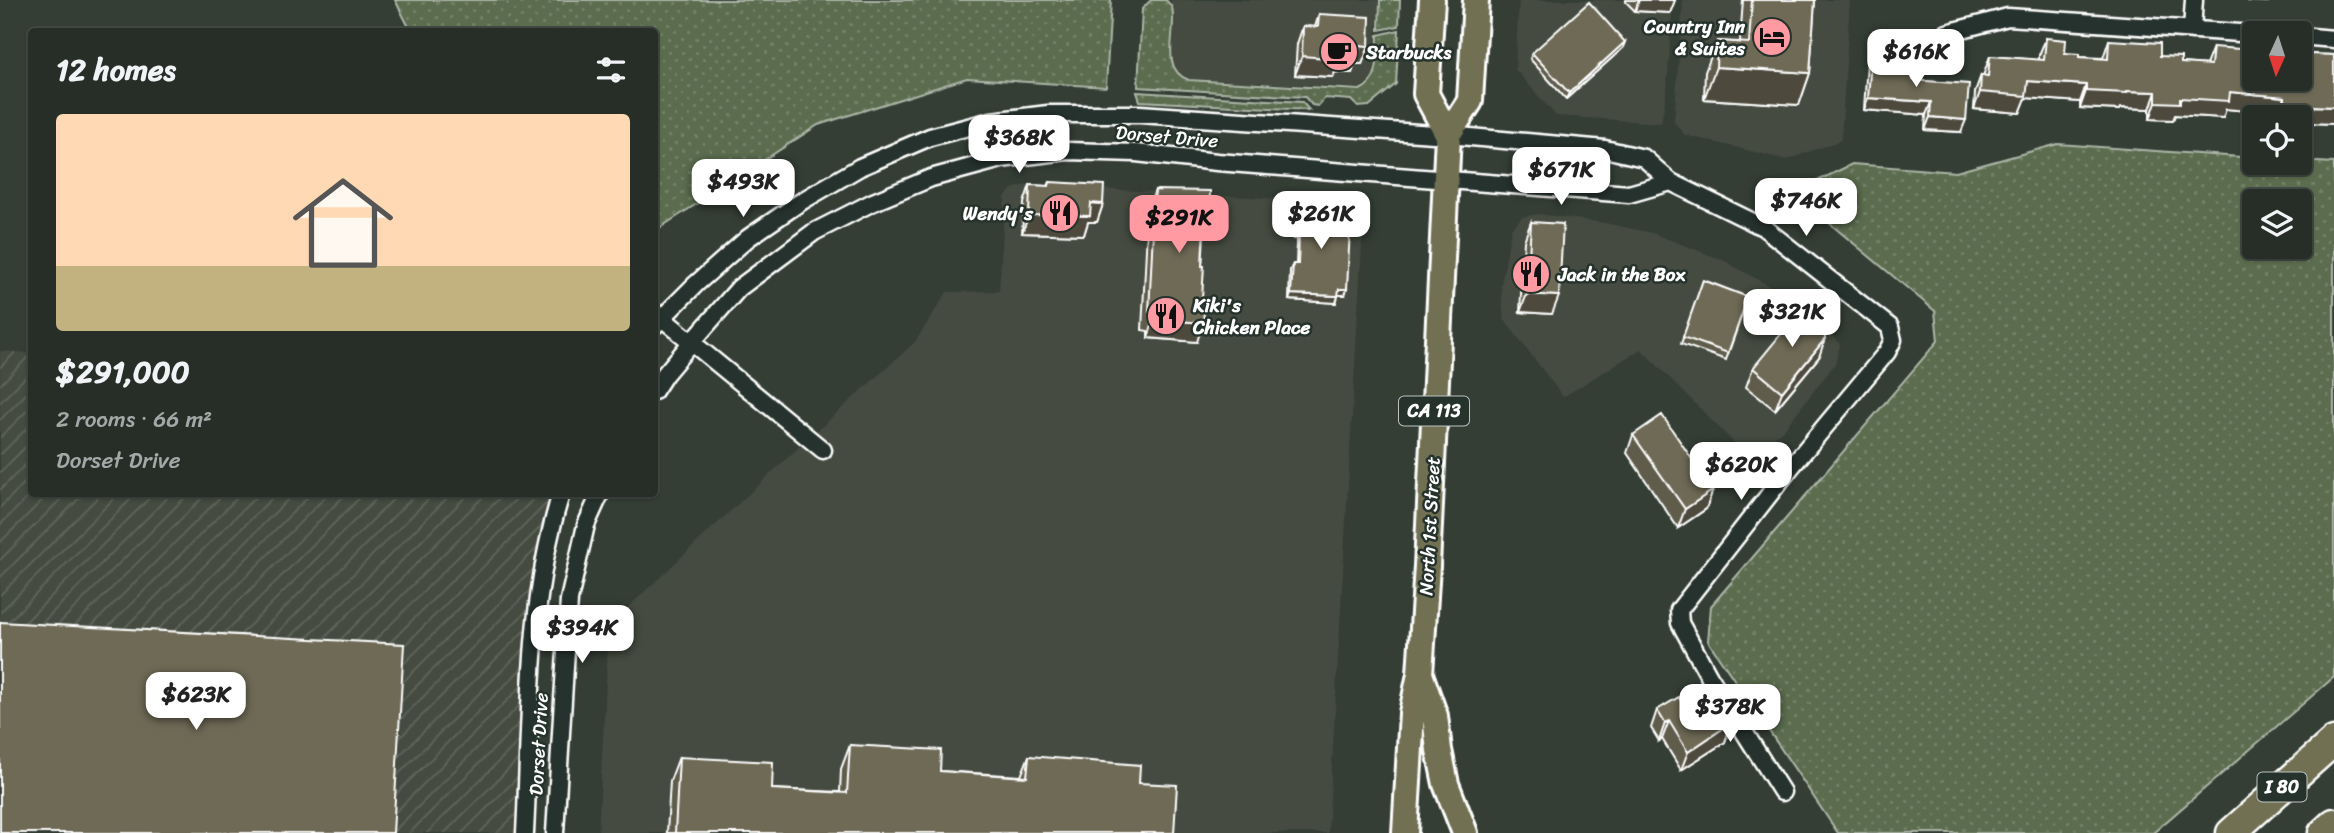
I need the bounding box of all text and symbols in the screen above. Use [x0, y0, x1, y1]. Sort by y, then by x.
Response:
place label: Country Inn & Suites [1643, 10, 1746, 65]
hotel icon: Country Inn & Suites [1751, 16, 1793, 58]
north arrow [2242, 21, 2312, 91]
map controls [2242, 21, 2312, 259]
pin: $616K [1867, 29, 1965, 89]
cafe icon: Starbucks [1318, 31, 1360, 73]
text: $616K [1883, 31, 1949, 72]
place label: Starbucks [1365, 36, 1452, 69]
text: 12 homes [56, 43, 176, 97]
icon: filters [592, 51, 630, 89]
button: locate [2242, 105, 2312, 175]
pin: $368K [970, 116, 1068, 175]
street label: Dorset Drive [1114, 116, 1220, 157]
text: $368K [984, 117, 1054, 158]
pin: $671K [1512, 148, 1610, 207]
text: $671K [1528, 149, 1594, 190]
icon: home [280, 160, 406, 286]
pin: $493K [694, 160, 792, 219]
text: $493K [708, 161, 778, 202]
pin: $746K [1757, 178, 1855, 238]
text: $746K [1771, 180, 1841, 221]
button: layers [2242, 189, 2312, 259]
pin: $261K [1272, 191, 1370, 251]
restaurant icon: Wendy's [1039, 192, 1081, 234]
text: $261K [1288, 193, 1354, 234]
pin: $291K [1130, 196, 1228, 255]
place label: Wendy's [963, 197, 1034, 230]
text: $291K [1146, 197, 1212, 238]
restaurant icon: Jack in the Box [1510, 253, 1552, 295]
place label: Jack in the Box [1557, 258, 1686, 291]
place label: Kiki's Chicken Place [1192, 289, 1311, 344]
pin: $321K [1743, 290, 1841, 349]
text: $321K [1759, 291, 1825, 332]
restaurant icon: Kiki's Chicken Place [1145, 295, 1187, 337]
text: $291,000 [56, 345, 190, 399]
road number: CA 113 [1399, 396, 1469, 426]
text: 2 rooms · 66 m² [56, 399, 212, 440]
text: Dorset Drive [56, 440, 181, 481]
pin: $620K [1692, 442, 1790, 502]
text: $620K [1706, 444, 1776, 485]
street label: North 1st Street [1409, 456, 1450, 596]
pin: $394K [533, 606, 631, 665]
text: $394K [547, 607, 617, 648]
pin: $623K [147, 672, 245, 732]
text: $623K [162, 674, 230, 715]
pin: $378K [1681, 684, 1779, 744]
text: $378K [1695, 686, 1765, 727]
street label: Dorset Drive [519, 692, 558, 796]
road number: I 80 [2258, 772, 2306, 802]

